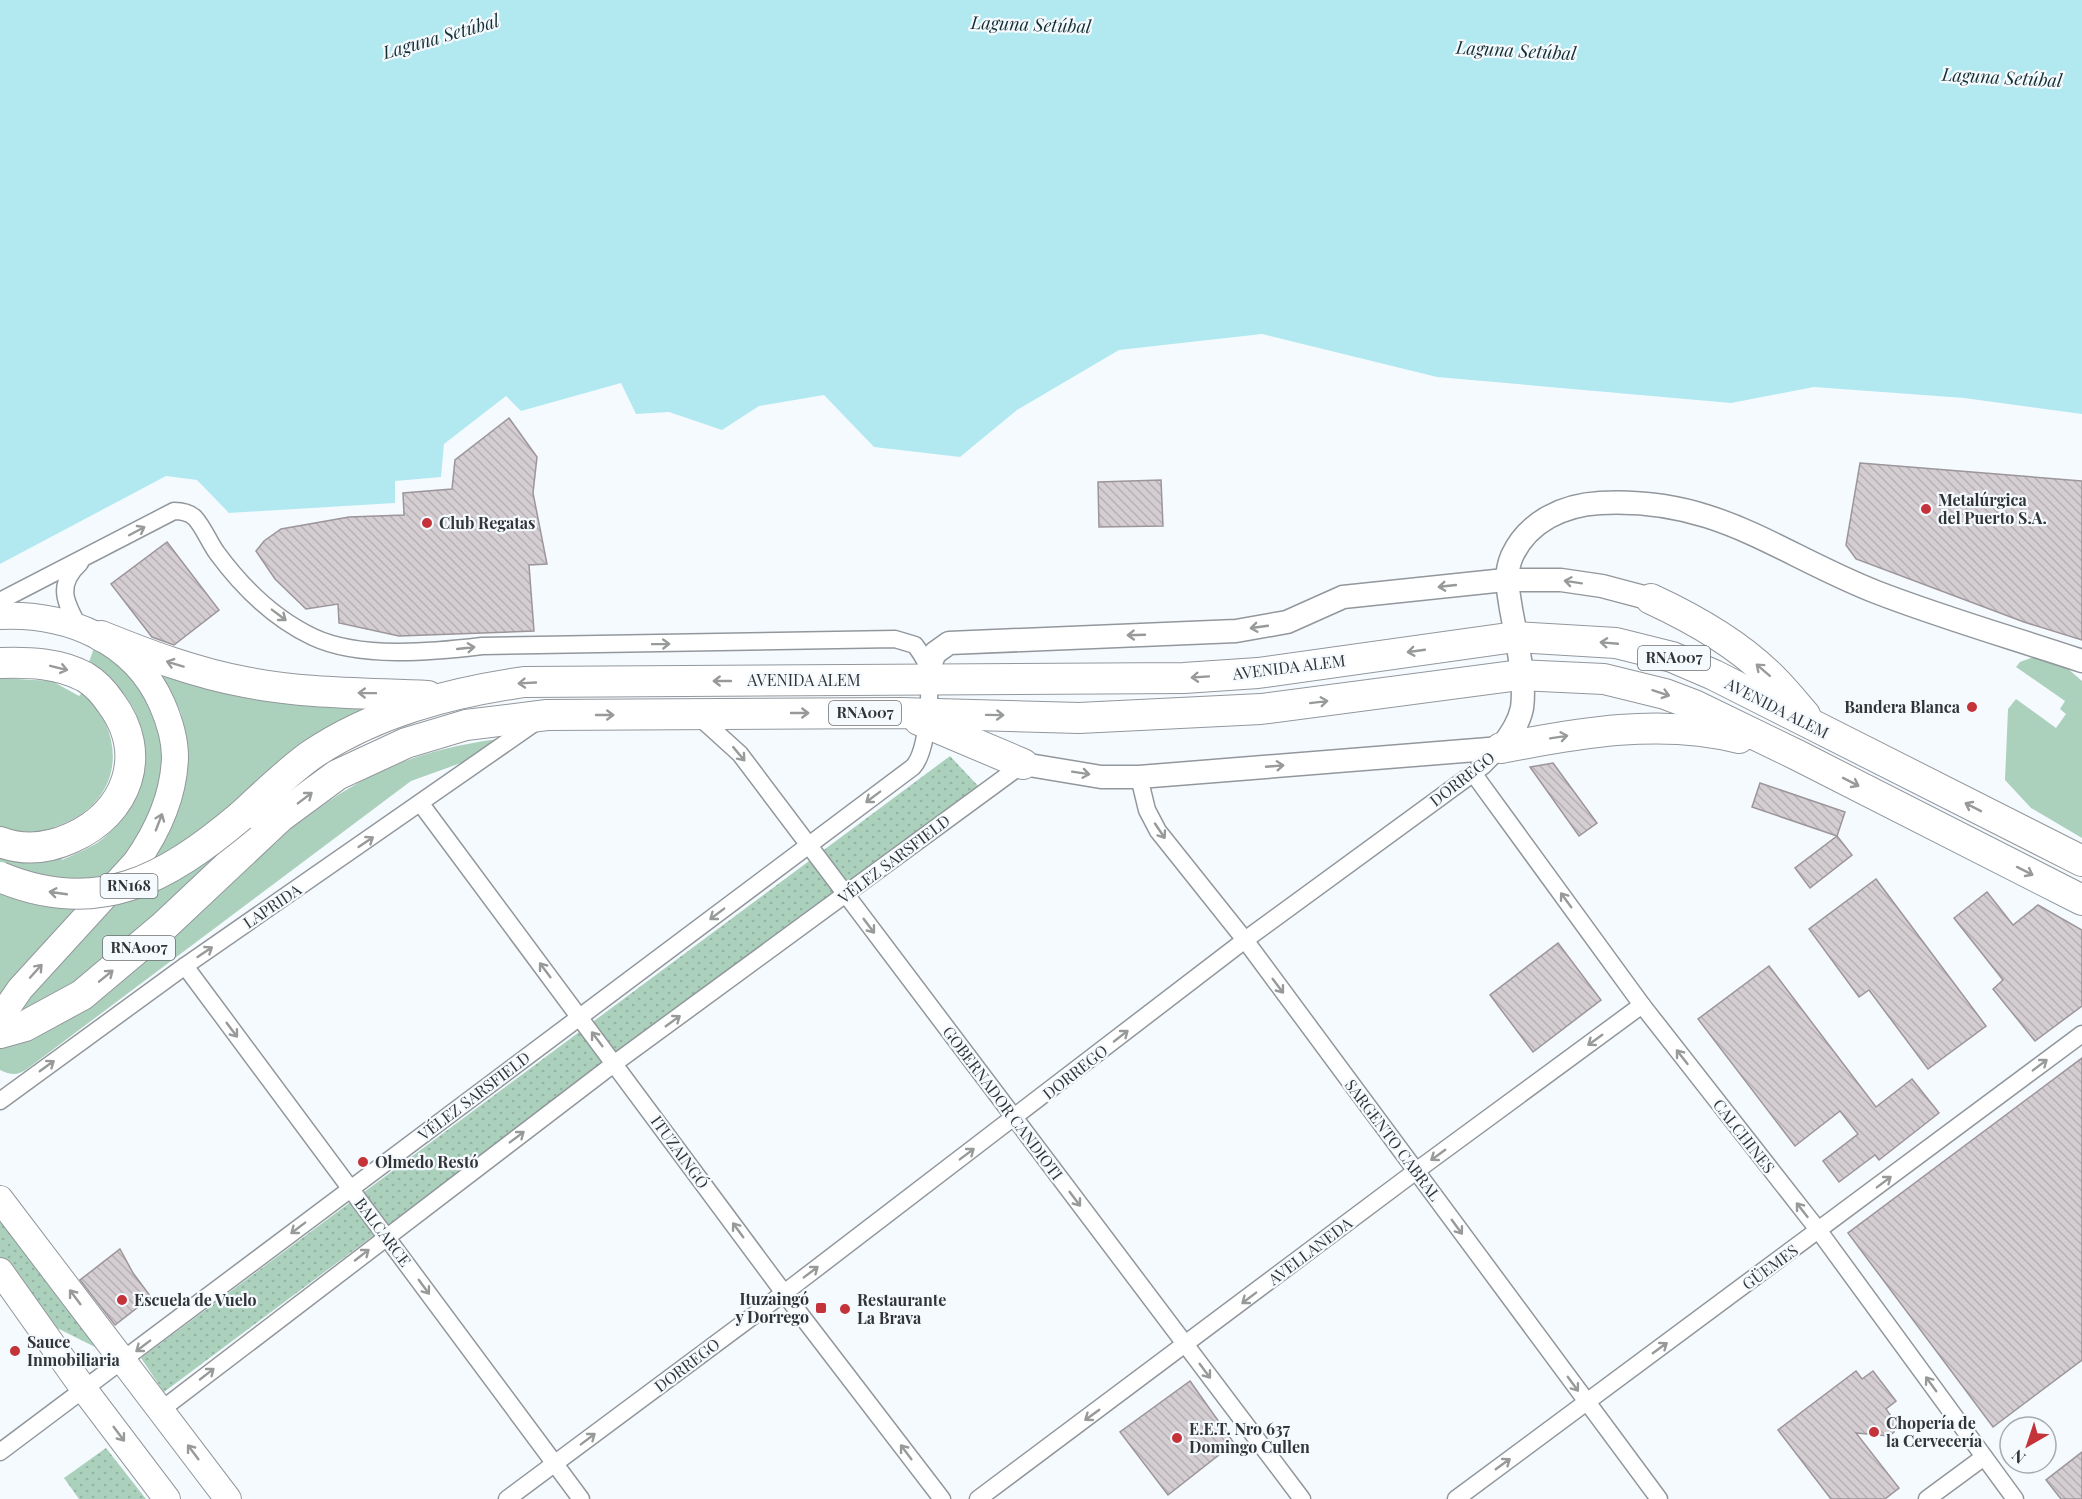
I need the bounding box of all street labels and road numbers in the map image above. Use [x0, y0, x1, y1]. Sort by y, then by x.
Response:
road number: RNA007 [1638, 646, 1710, 670]
street label: AVENIDA ALEM [1230, 649, 1347, 684]
street label: AVENIDA ALEM [746, 669, 861, 690]
street label: AVENIDA ALEM [1721, 672, 1833, 743]
road number: RNA007 [829, 701, 901, 725]
street label: DORREGO [1425, 747, 1499, 811]
street label: VÉLEZ SARSFIELD [833, 810, 954, 908]
road number: RN168 [100, 874, 158, 898]
street label: LAPRIDA [239, 878, 306, 933]
road number: RNA007 [103, 936, 175, 960]
street label: GOBERNADOR CANDIOTI [939, 1022, 1068, 1184]
street label: DORREGO [1038, 1040, 1112, 1104]
street label: VÉLEZ SARSFIELD [413, 1047, 534, 1145]
street label: SARGENTO CABRAL [1341, 1075, 1446, 1205]
street label: CALCHINES [1709, 1094, 1780, 1177]
street label: ITUZAINGÓ [647, 1111, 714, 1192]
street label: BALCARCE [351, 1193, 416, 1270]
street label: AVELLANEDA [1263, 1212, 1357, 1290]
street label: GÜEMES [1738, 1239, 1802, 1294]
street label: DORREGO [650, 1333, 724, 1396]

